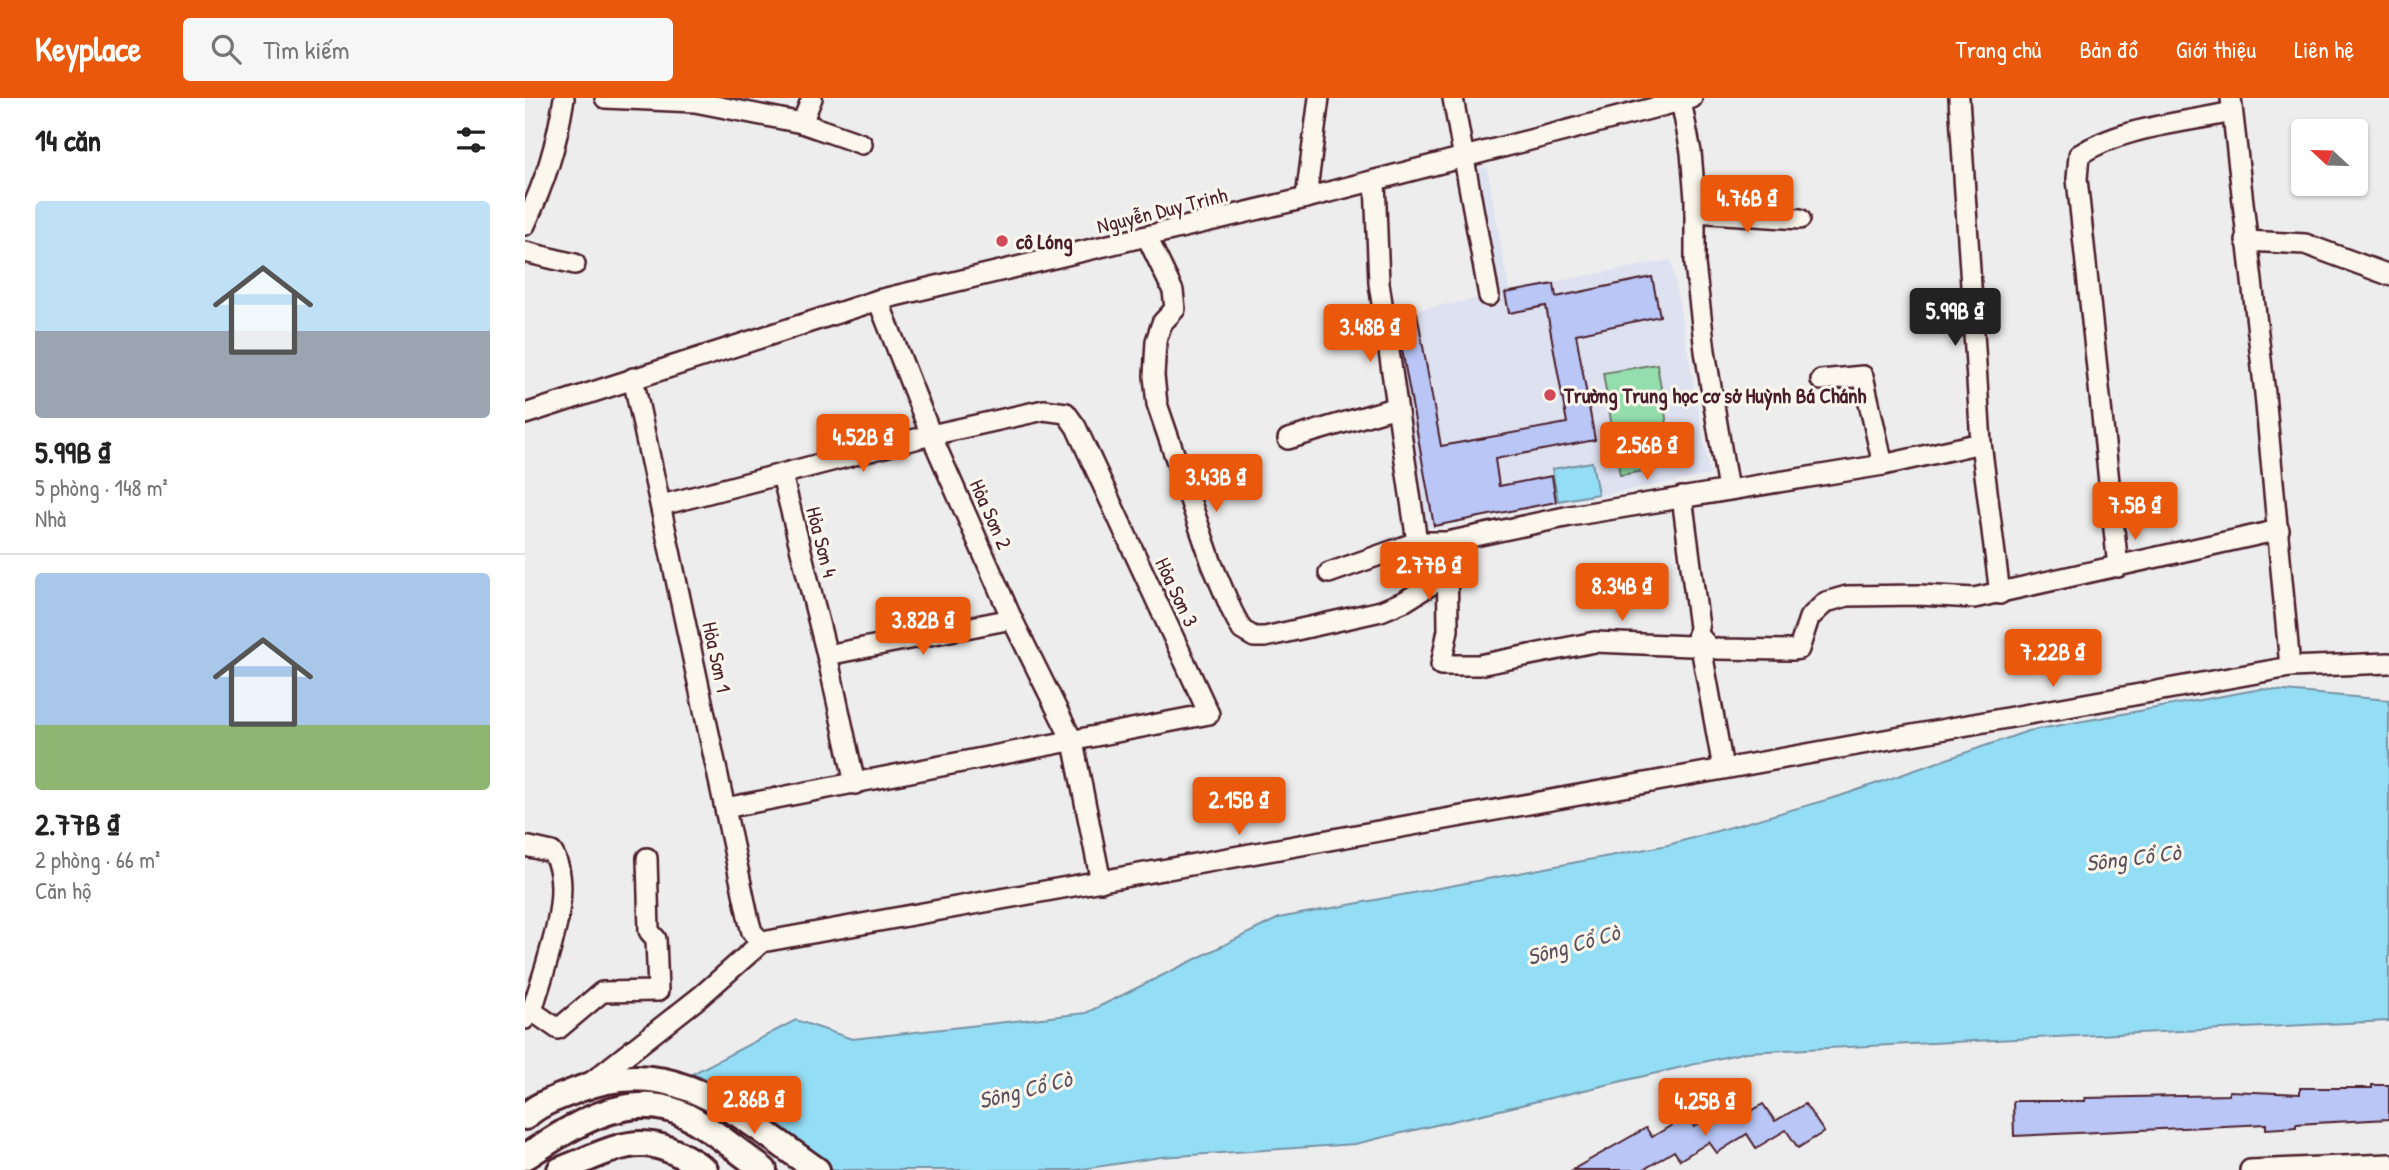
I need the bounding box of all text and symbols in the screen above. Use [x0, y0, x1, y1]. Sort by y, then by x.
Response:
search box [183, 18, 673, 81]
text: Keyplace [35, 27, 141, 71]
icon: search [207, 30, 245, 68]
text: Tìm kiếm [263, 32, 349, 67]
text: Trang chủ [1955, 33, 2041, 65]
text: Bản đồ [2079, 33, 2138, 65]
text: Giới thiệu [2176, 33, 2256, 65]
text: Liên hệ [2294, 33, 2354, 65]
north arrow [2291, 119, 2368, 196]
map controls [2291, 119, 2368, 196]
text: 14 căn [35, 120, 101, 160]
icon: filters [452, 121, 490, 159]
pin: 4.76B ₫ [1682, 176, 1812, 235]
street label: Nguyễn Duy Trinh [1094, 180, 1230, 240]
text: 4.76B ₫ [1716, 182, 1778, 213]
place label: cô Lóng [1016, 227, 1073, 257]
marker: cô Lóng [994, 233, 1010, 249]
icon: home [200, 247, 326, 373]
pin: 5.99B ₫ [1890, 288, 2020, 348]
text: 5.99B ₫ [1926, 295, 1984, 326]
pin: 3.48B ₫ [1305, 304, 1435, 364]
text: 3.48B ₫ [1340, 311, 1400, 342]
place label: Trường Trung học cơ sở Huỳnh Bá Chánh [1563, 381, 1867, 411]
marker: Trường Trung học cơ sở Huỳnh Bá Chánh [1542, 387, 1558, 403]
pin: 4.52B ₫ [798, 414, 928, 474]
text: 4.52B ₫ [832, 421, 894, 452]
pin: 2.56B ₫ [1582, 422, 1712, 482]
text: 2.56B ₫ [1616, 429, 1678, 460]
text: 5.99B ₫ [35, 432, 111, 472]
pin: 3.43B ₫ [1151, 454, 1281, 514]
text: 3.43B ₫ [1185, 461, 1247, 492]
text: 5 phòng · 148 m² [35, 472, 168, 503]
street label: Hỏa Sơn 2 [963, 474, 1019, 554]
pin: 7.5B ₫ [2078, 482, 2192, 542]
text: 7.5B ₫ [2108, 489, 2162, 520]
text: Nhà [35, 503, 66, 534]
street label: Hỏa Sơn 4 [799, 504, 845, 580]
pin: 2.77B ₫ [1364, 542, 1494, 602]
text: 2.77B ₫ [1396, 549, 1462, 580]
street label: Hỏa Sơn 3 [1148, 553, 1206, 631]
pin: 8.34B ₫ [1557, 564, 1687, 623]
text: 8.34B ₫ [1592, 570, 1652, 601]
pin: 3.82B ₫ [858, 598, 988, 657]
text: 3.82B ₫ [891, 604, 955, 635]
icon: home [200, 619, 326, 745]
street label: Hỏa Sơn 1 [695, 619, 739, 695]
pin: 7.22B ₫ [1988, 630, 2118, 689]
text: 7.22B ₫ [2021, 636, 2085, 667]
pin: 2.15B ₫ [1174, 778, 1304, 837]
text: 2.15B ₫ [1209, 784, 1269, 815]
text: 2.77B ₫ [35, 804, 120, 844]
water label: Sông Cổ Cò [2084, 836, 2184, 879]
text: 2 phòng · 66 m² [35, 844, 160, 875]
text: Căn hộ [35, 875, 91, 906]
water label: Sông Cổ Cò [1523, 916, 1625, 973]
water label: Sông Cổ Cò [975, 1062, 1077, 1116]
pin: 2.86B ₫ [689, 1076, 819, 1136]
pin: 4.25B ₫ [1640, 1079, 1770, 1138]
text: 2.86B ₫ [723, 1083, 785, 1114]
text: 4.25B ₫ [1674, 1085, 1736, 1116]

